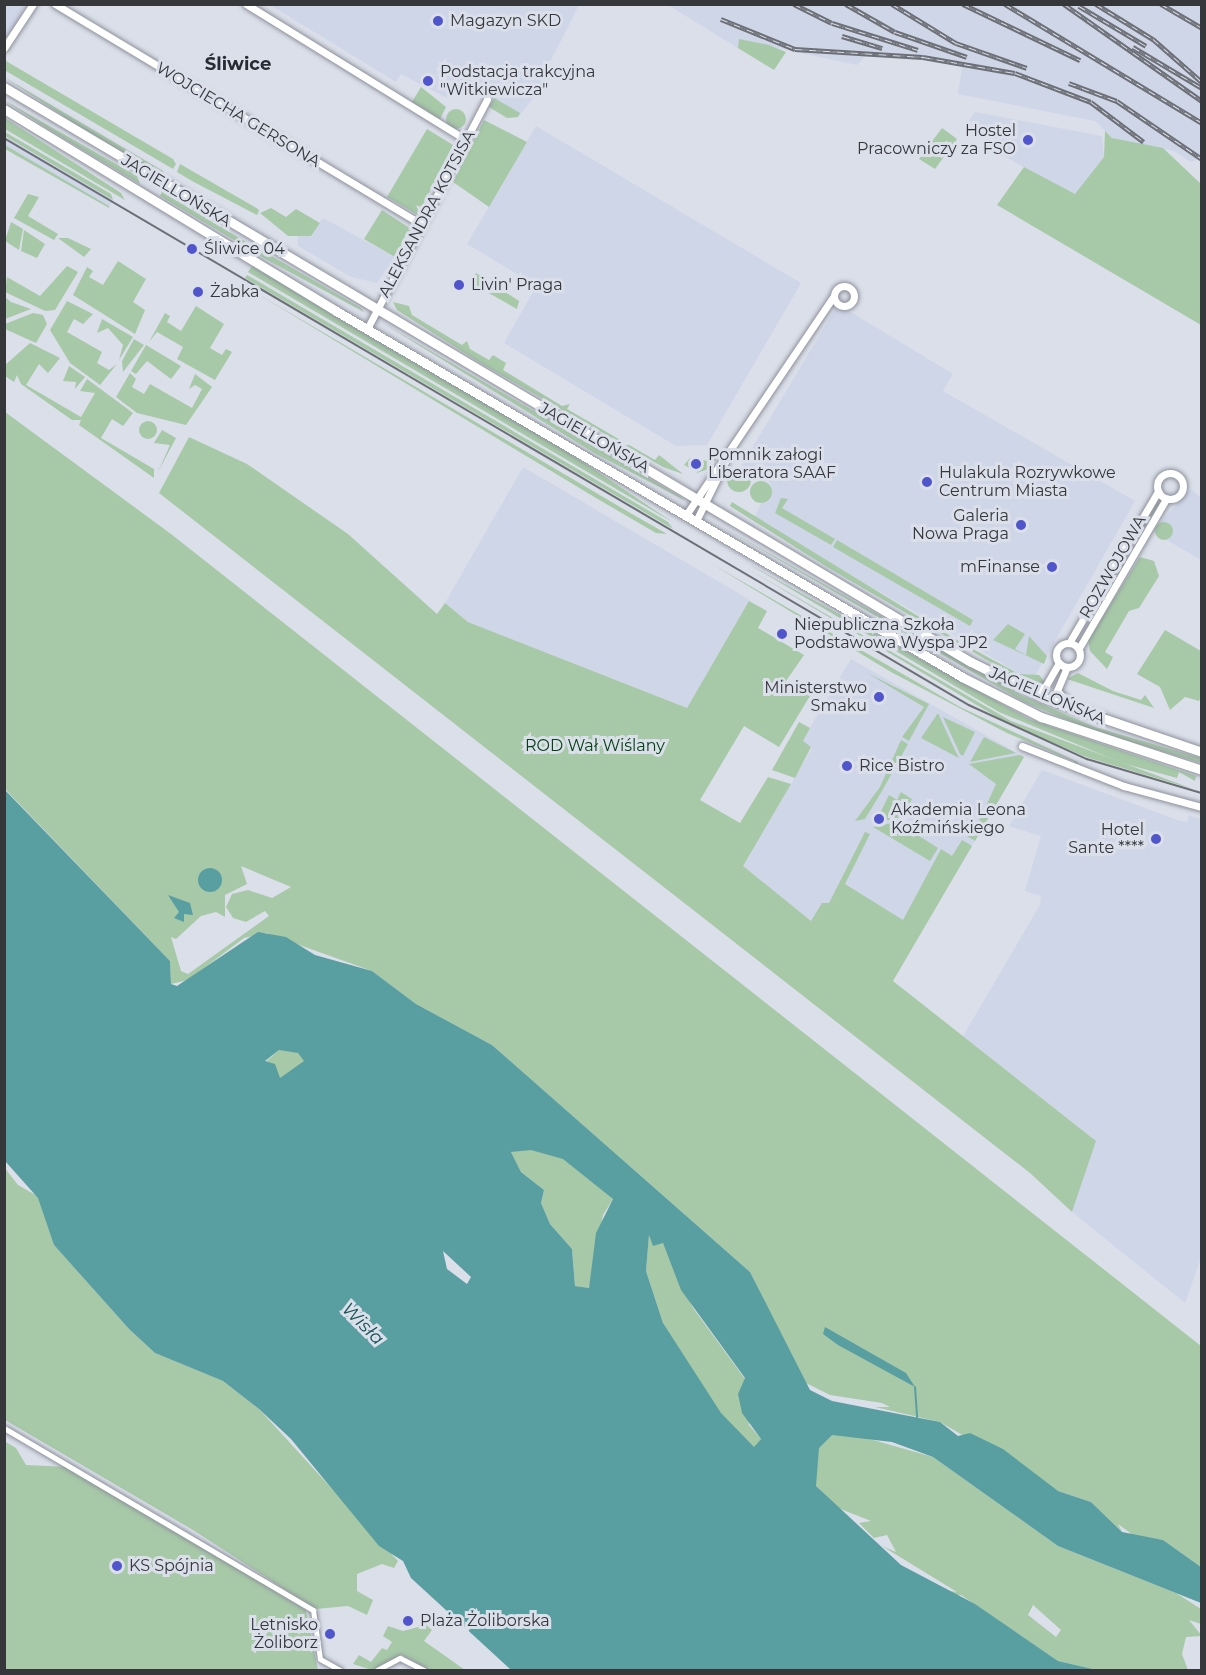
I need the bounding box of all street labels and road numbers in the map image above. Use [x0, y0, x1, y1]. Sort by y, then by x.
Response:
street label: WOJCIECHA GERSONA [153, 58, 323, 172]
street label: ALEKSANDRA KOTSISA [375, 127, 479, 301]
street label: JAGIELLOŃSKA [118, 151, 234, 231]
street label: JAGIELLOŃSKA [535, 399, 653, 477]
street label: ROZWOJOWA [1076, 512, 1150, 622]
street label: JAGIELLOŃSKA [986, 663, 1108, 729]

